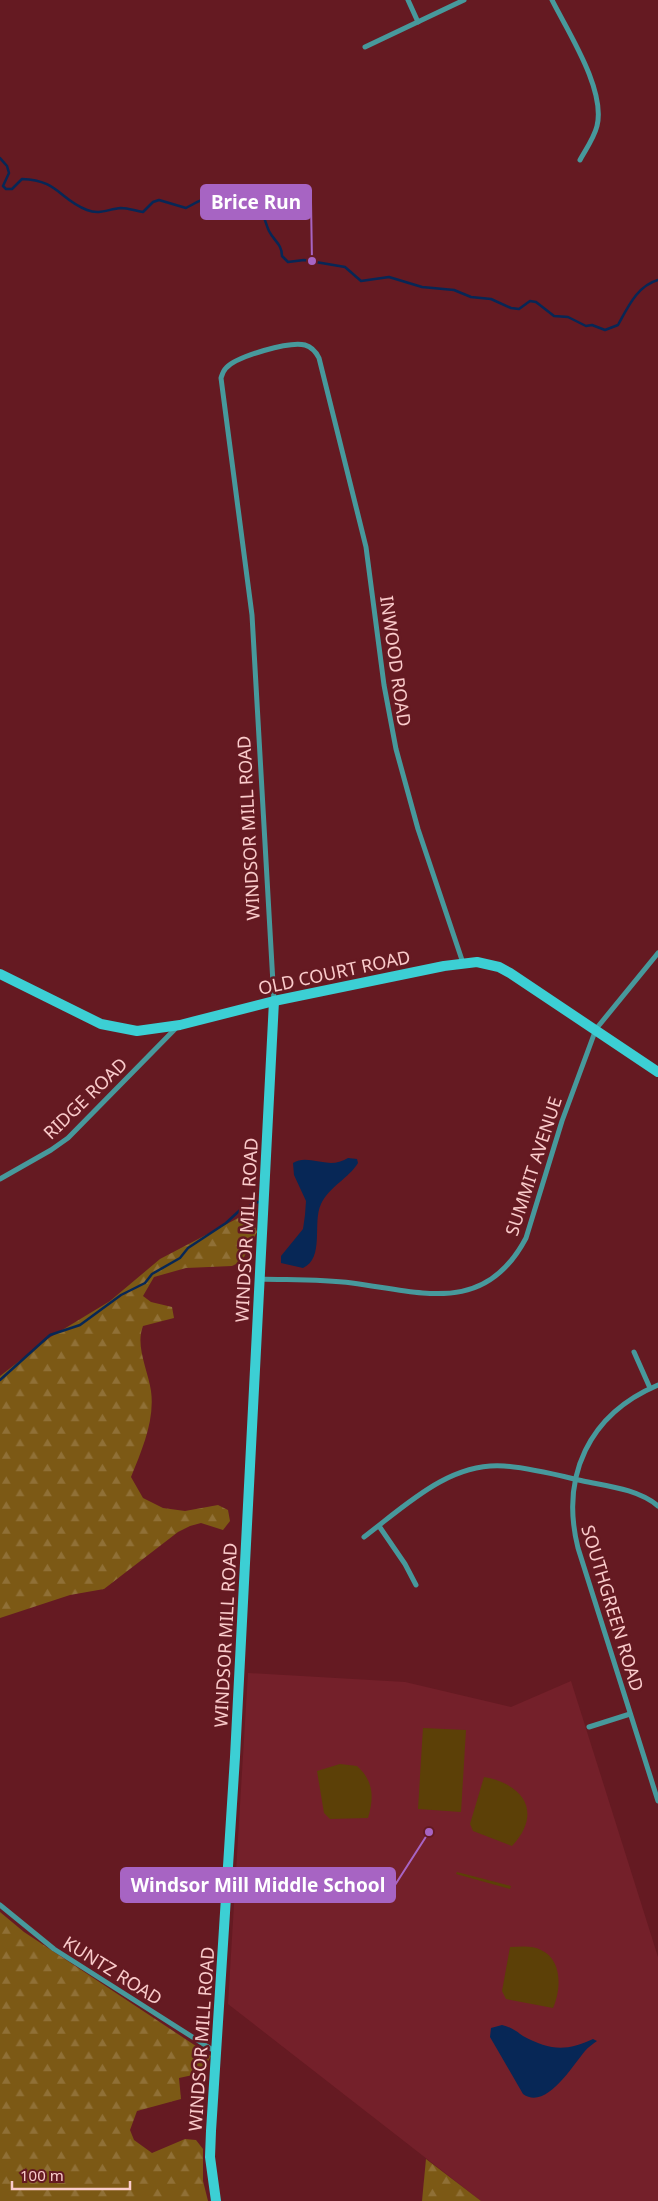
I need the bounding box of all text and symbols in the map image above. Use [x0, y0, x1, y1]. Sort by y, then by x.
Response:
callout: Brice Run [201, 185, 311, 219]
text: Brice Run [211, 189, 301, 215]
street label: INWOOD ROAD [375, 594, 417, 728]
street label: WINDSOR MILL ROAD [231, 735, 265, 921]
street label: OLD COURT ROAD [256, 944, 412, 1000]
street label: RIDGE ROAD [38, 1052, 132, 1144]
street label: SUMMIT AVENUE [499, 1093, 567, 1239]
street label: WINDSOR MILL ROAD [229, 1137, 263, 1323]
street label: SOUTHGREEN ROAD [576, 1522, 650, 1694]
street label: WINDSOR MILL ROAD [208, 1542, 242, 1728]
callout: Windsor Mill Middle School [121, 1868, 395, 1902]
text: Windsor Mill Middle School [131, 1872, 385, 1898]
street label: KUNTZ ROAD [59, 1930, 167, 2010]
street label: WINDSOR MILL ROAD [183, 1946, 219, 2132]
scale bar [12, 2158, 130, 2190]
text: 100 m [20, 2165, 64, 2185]

